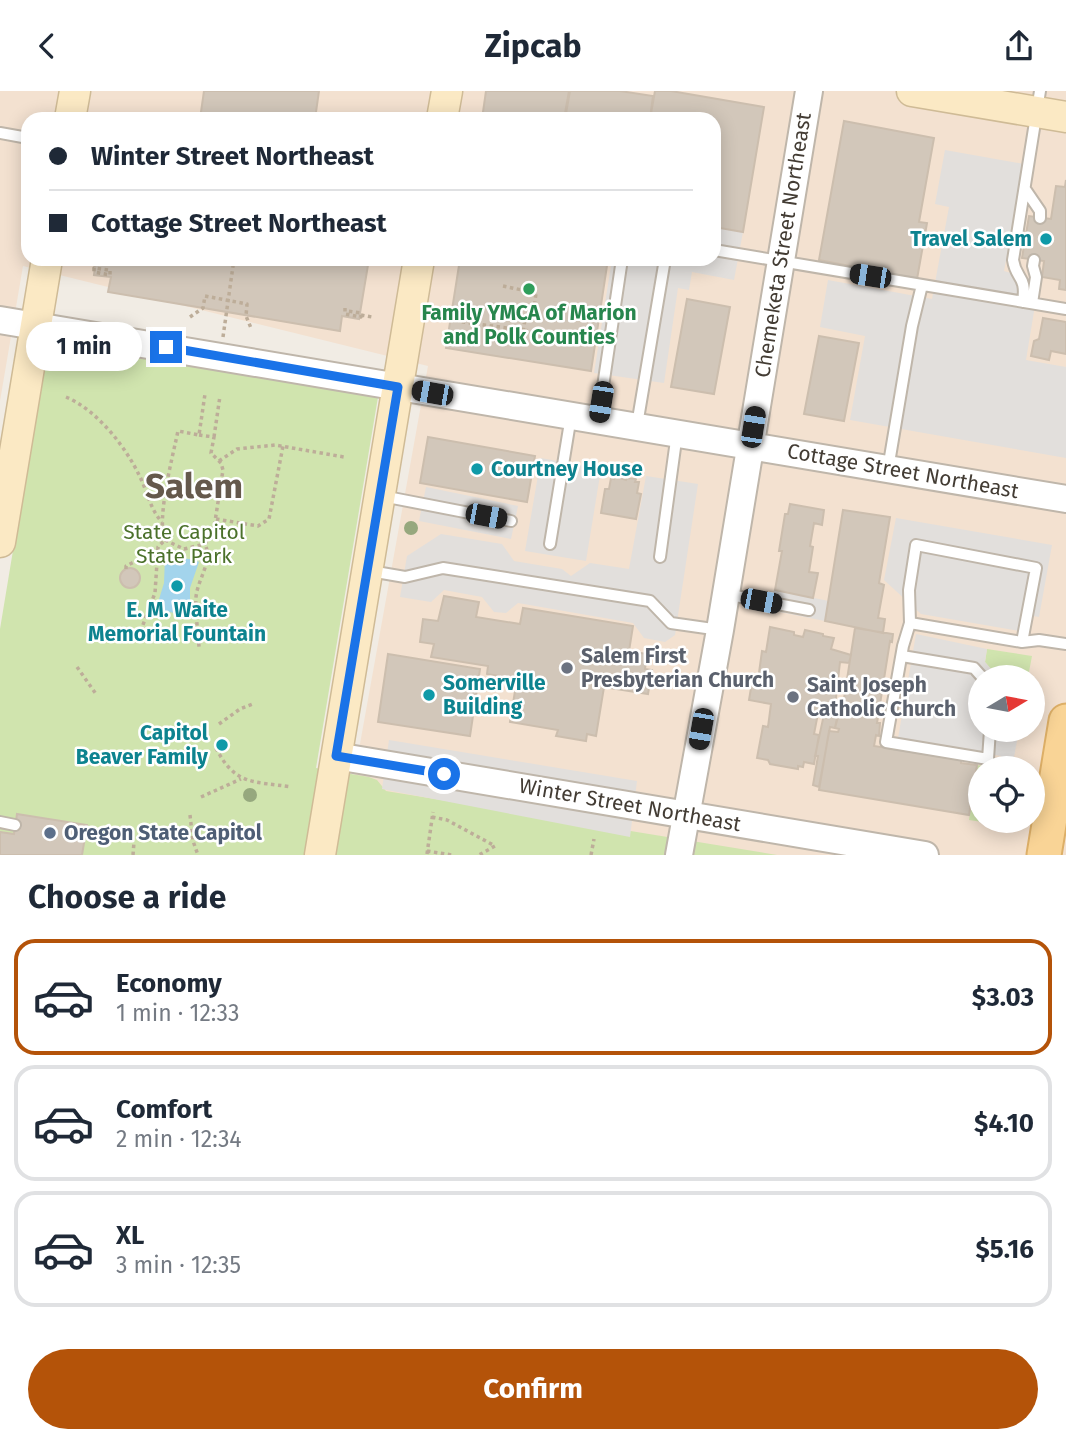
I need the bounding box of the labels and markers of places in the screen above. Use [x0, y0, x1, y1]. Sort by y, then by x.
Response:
place label: Travel Salem [910, 226, 1032, 252]
marker: Travel Salem [1038, 231, 1054, 247]
marker: Family YMCA of Marion and Polk Counties [521, 281, 537, 297]
place label: Family YMCA of Marion and Polk Counties [421, 300, 637, 350]
place label: Courtney House [491, 456, 643, 482]
marker: Courtney House [469, 461, 485, 477]
marker: E. M. Waite Memorial Fountain [169, 578, 185, 594]
place label: E. M. Waite Memorial Fountain [88, 597, 266, 647]
place label: Salem First Presbyterian Church [581, 643, 774, 693]
marker: Salem First Presbyterian Church [559, 660, 575, 676]
place label: Somerville Building [443, 670, 546, 720]
place label: Saint Joseph Catholic Church [807, 672, 956, 722]
marker: Somerville Building [421, 687, 437, 703]
marker: Saint Joseph Catholic Church [785, 689, 801, 705]
place label: Capitol Beaver Family [76, 720, 209, 770]
marker: Capitol Beaver Family [214, 737, 230, 753]
place label: Oregon State Capitol [64, 820, 263, 846]
marker: Oregon State Capitol [42, 825, 58, 841]

